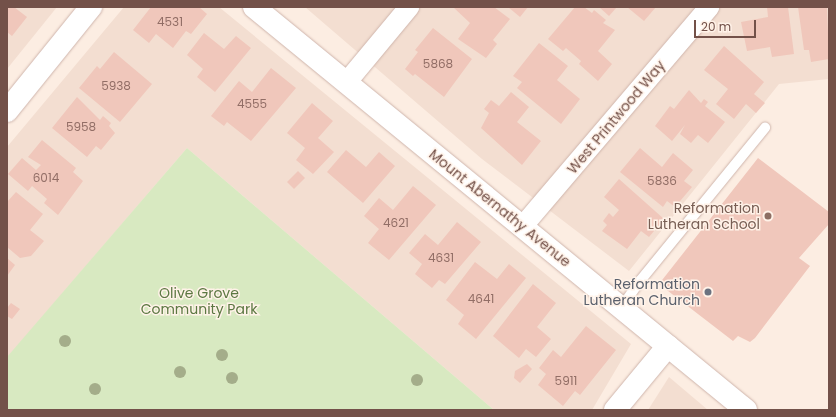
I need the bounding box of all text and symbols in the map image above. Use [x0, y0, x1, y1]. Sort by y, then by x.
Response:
scale bar [696, 12, 758, 38]
house number: 4531 [157, 15, 183, 29]
text: 20 m [701, 18, 731, 35]
house number: 5868 [423, 57, 453, 71]
street label: West Printwood Way [564, 57, 668, 177]
house number: 5938 [101, 79, 131, 93]
house number: 4555 [237, 97, 267, 111]
house number: 5958 [66, 120, 96, 134]
street label: Mount Abernathy Avenue [426, 146, 574, 270]
house number: 6014 [33, 171, 59, 185]
house number: 5836 [647, 174, 677, 188]
place label: Reformation Lutheran School [648, 200, 760, 232]
marker: Reformation Lutheran School [763, 211, 773, 221]
house number: 4621 [383, 216, 409, 230]
house number: 4631 [428, 251, 454, 265]
place label: Reformation Lutheran Church [583, 276, 700, 308]
park label: Olive Grove Community Park [141, 285, 257, 318]
marker: Reformation Lutheran Church [703, 287, 713, 297]
house number: 4641 [468, 292, 494, 306]
house number: 5911 [555, 374, 577, 388]

